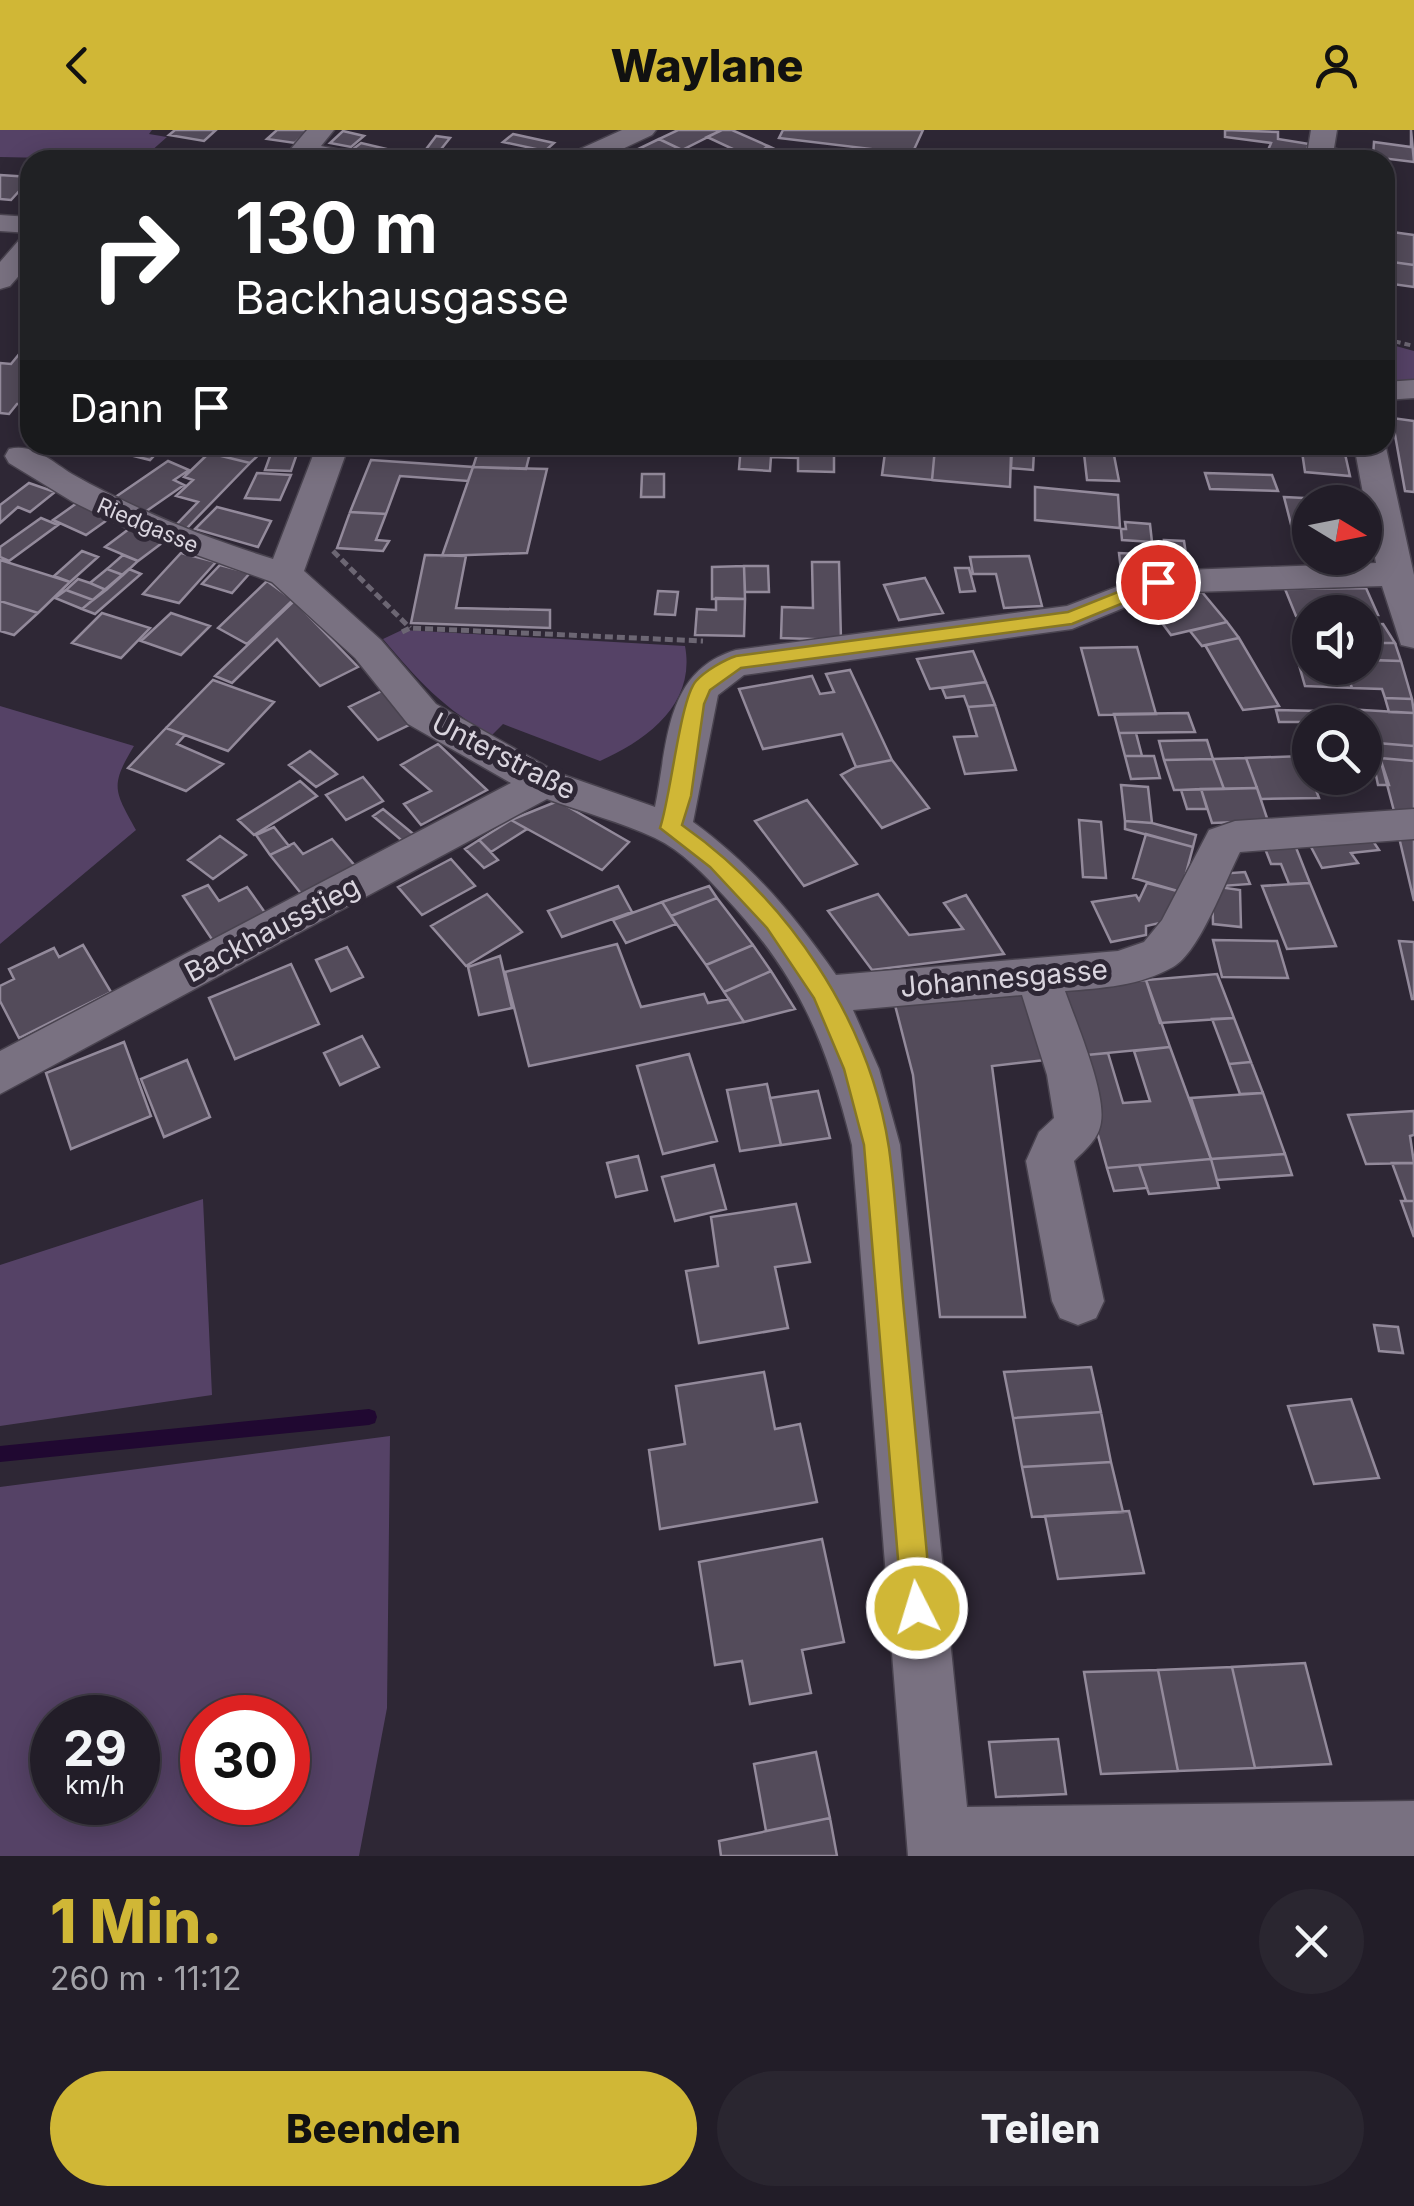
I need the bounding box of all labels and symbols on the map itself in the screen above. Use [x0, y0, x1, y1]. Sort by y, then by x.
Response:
north arrow [1292, 485, 1382, 575]
street label: Riedgasse [93, 492, 203, 558]
pin [1116, 540, 1201, 625]
street label: Unterstraße [426, 705, 582, 807]
street label: Backhausstieg [179, 869, 365, 989]
street label: Johannesgasse [899, 952, 1109, 1004]
position arrow [865, 1556, 969, 1660]
speed limit sign: 30 [180, 1695, 310, 1825]

